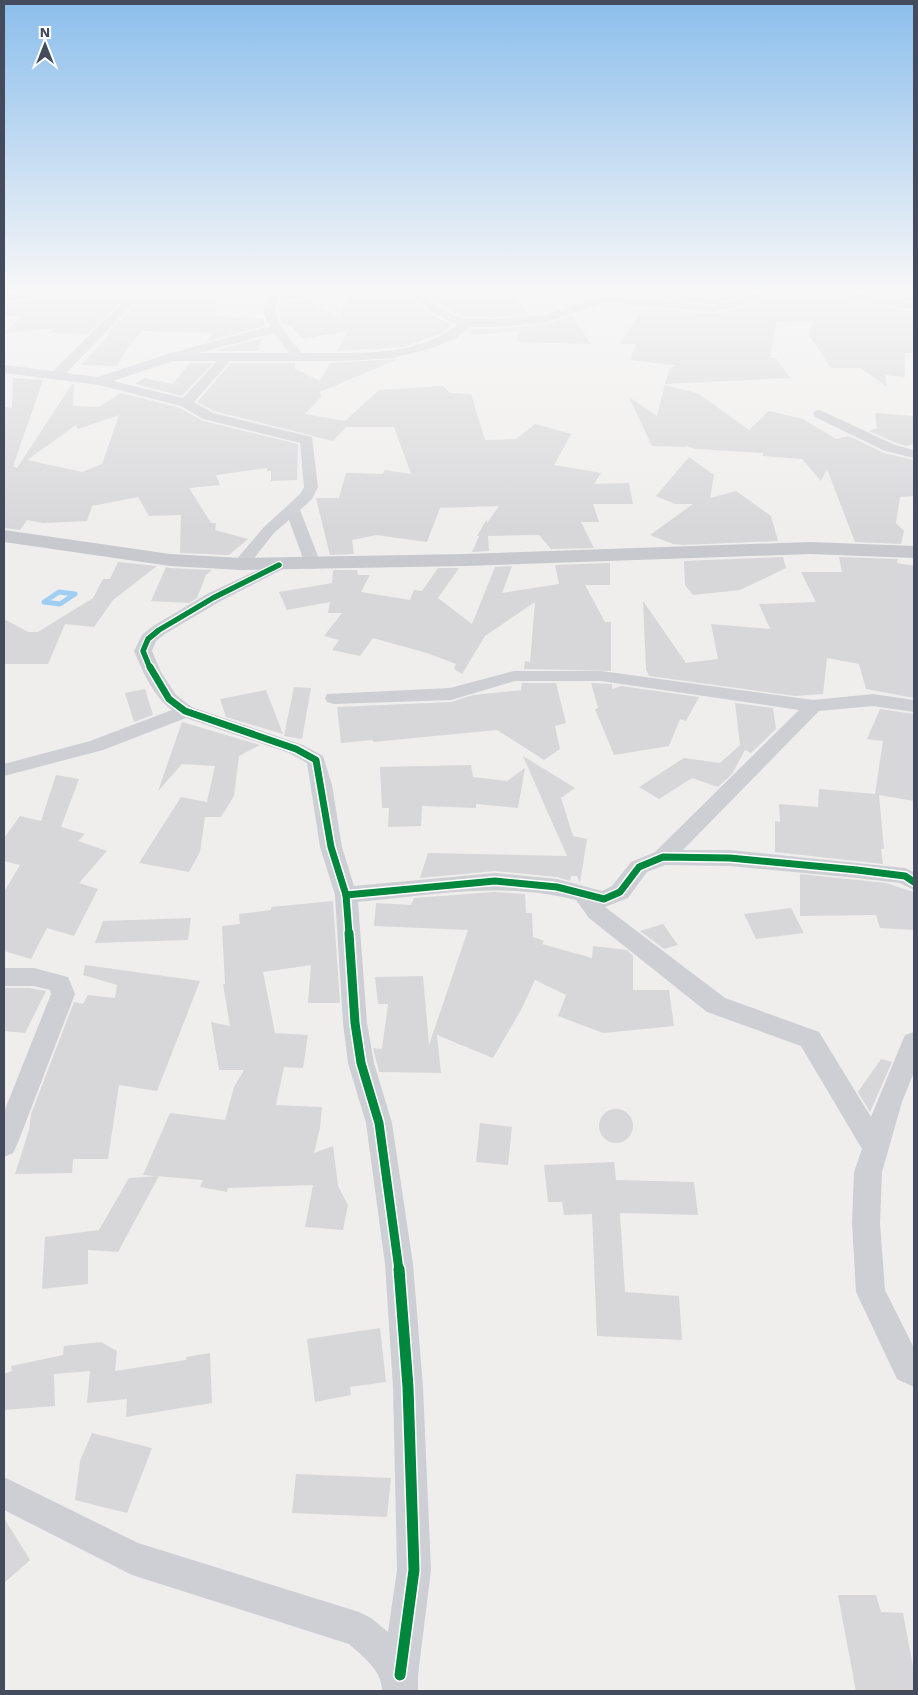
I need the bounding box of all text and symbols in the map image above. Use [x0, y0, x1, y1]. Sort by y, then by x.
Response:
north arrow [20, 20, 70, 70]
text: N [40, 24, 50, 40]

